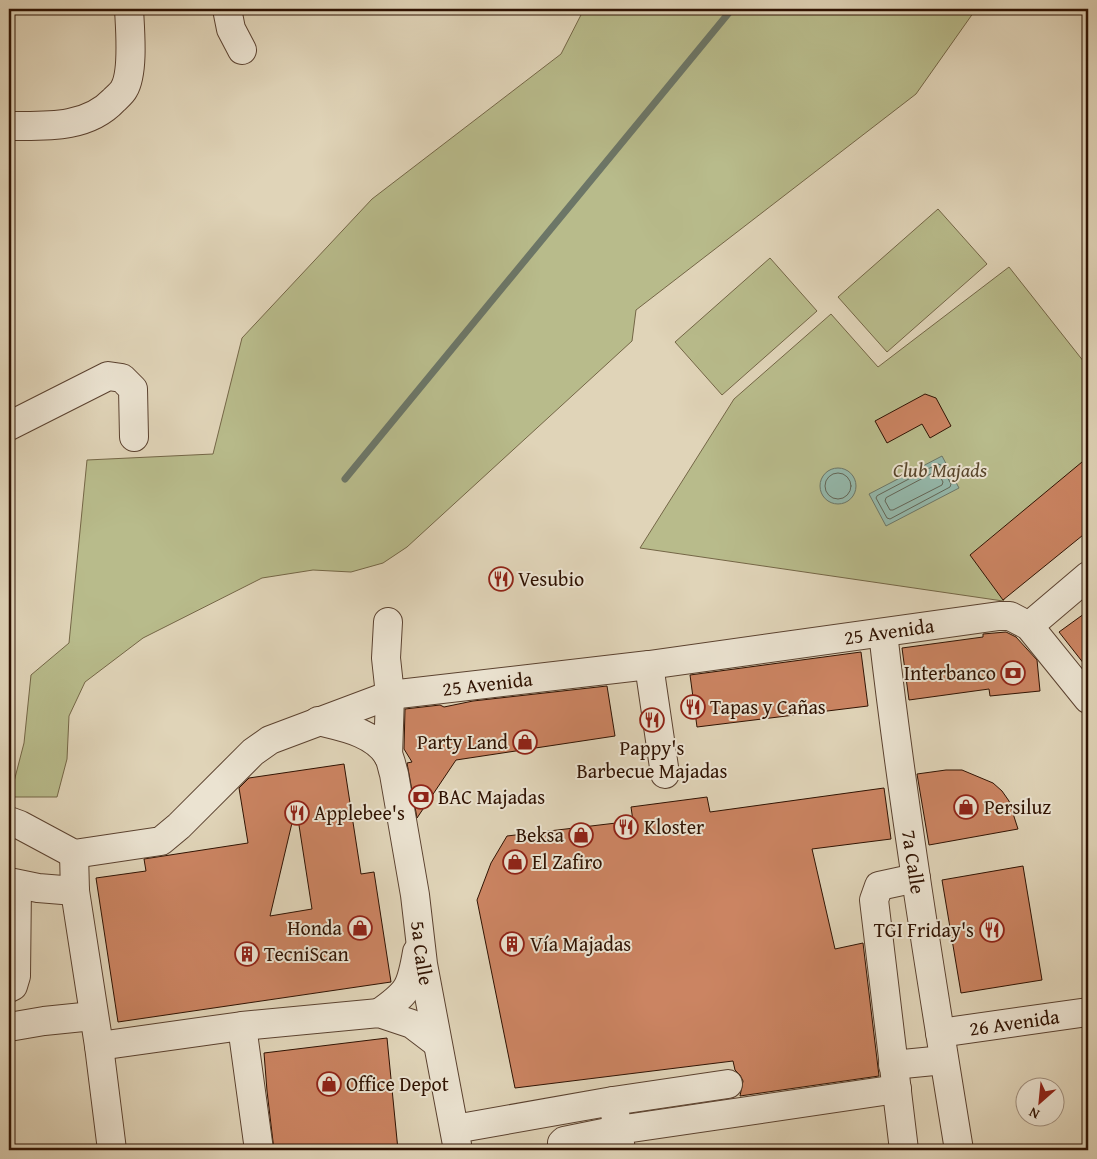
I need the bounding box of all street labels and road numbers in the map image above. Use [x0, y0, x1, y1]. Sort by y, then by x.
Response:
street label: 25 Avenida [842, 610, 936, 652]
street label: 25 Avenida [441, 664, 535, 703]
street label: 7a Calle [895, 828, 933, 896]
street label: 5a Calle [404, 919, 442, 987]
street label: 26 Avenida [967, 1001, 1062, 1043]

